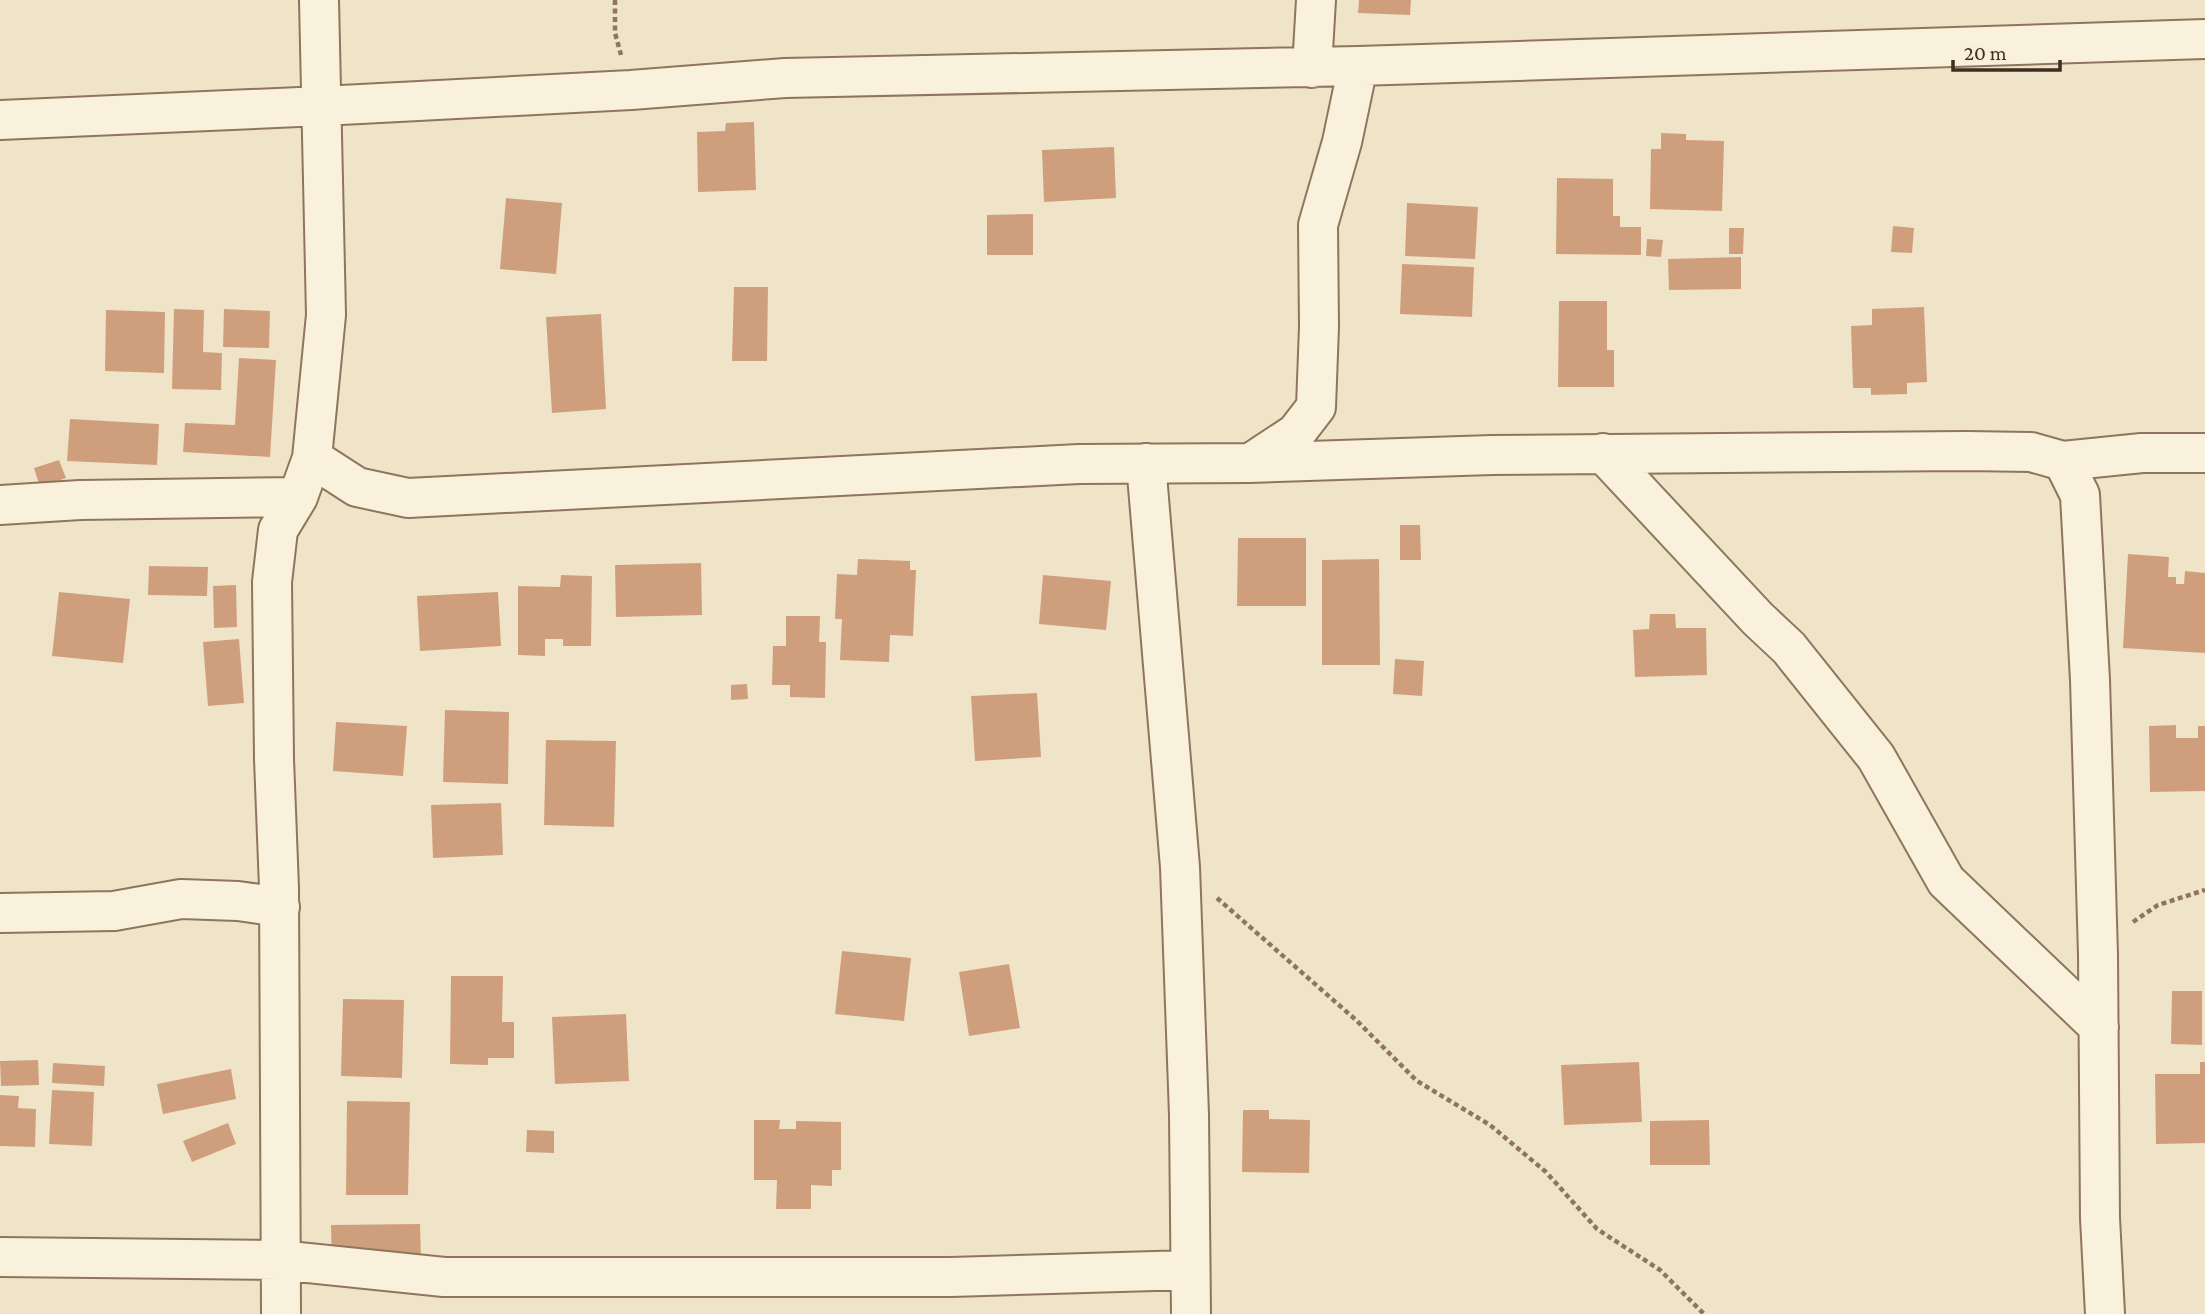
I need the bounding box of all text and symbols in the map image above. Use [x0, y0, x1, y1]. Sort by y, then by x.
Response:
scale bar [1953, 28, 2060, 72]
text: 20 m [1964, 41, 2007, 65]

